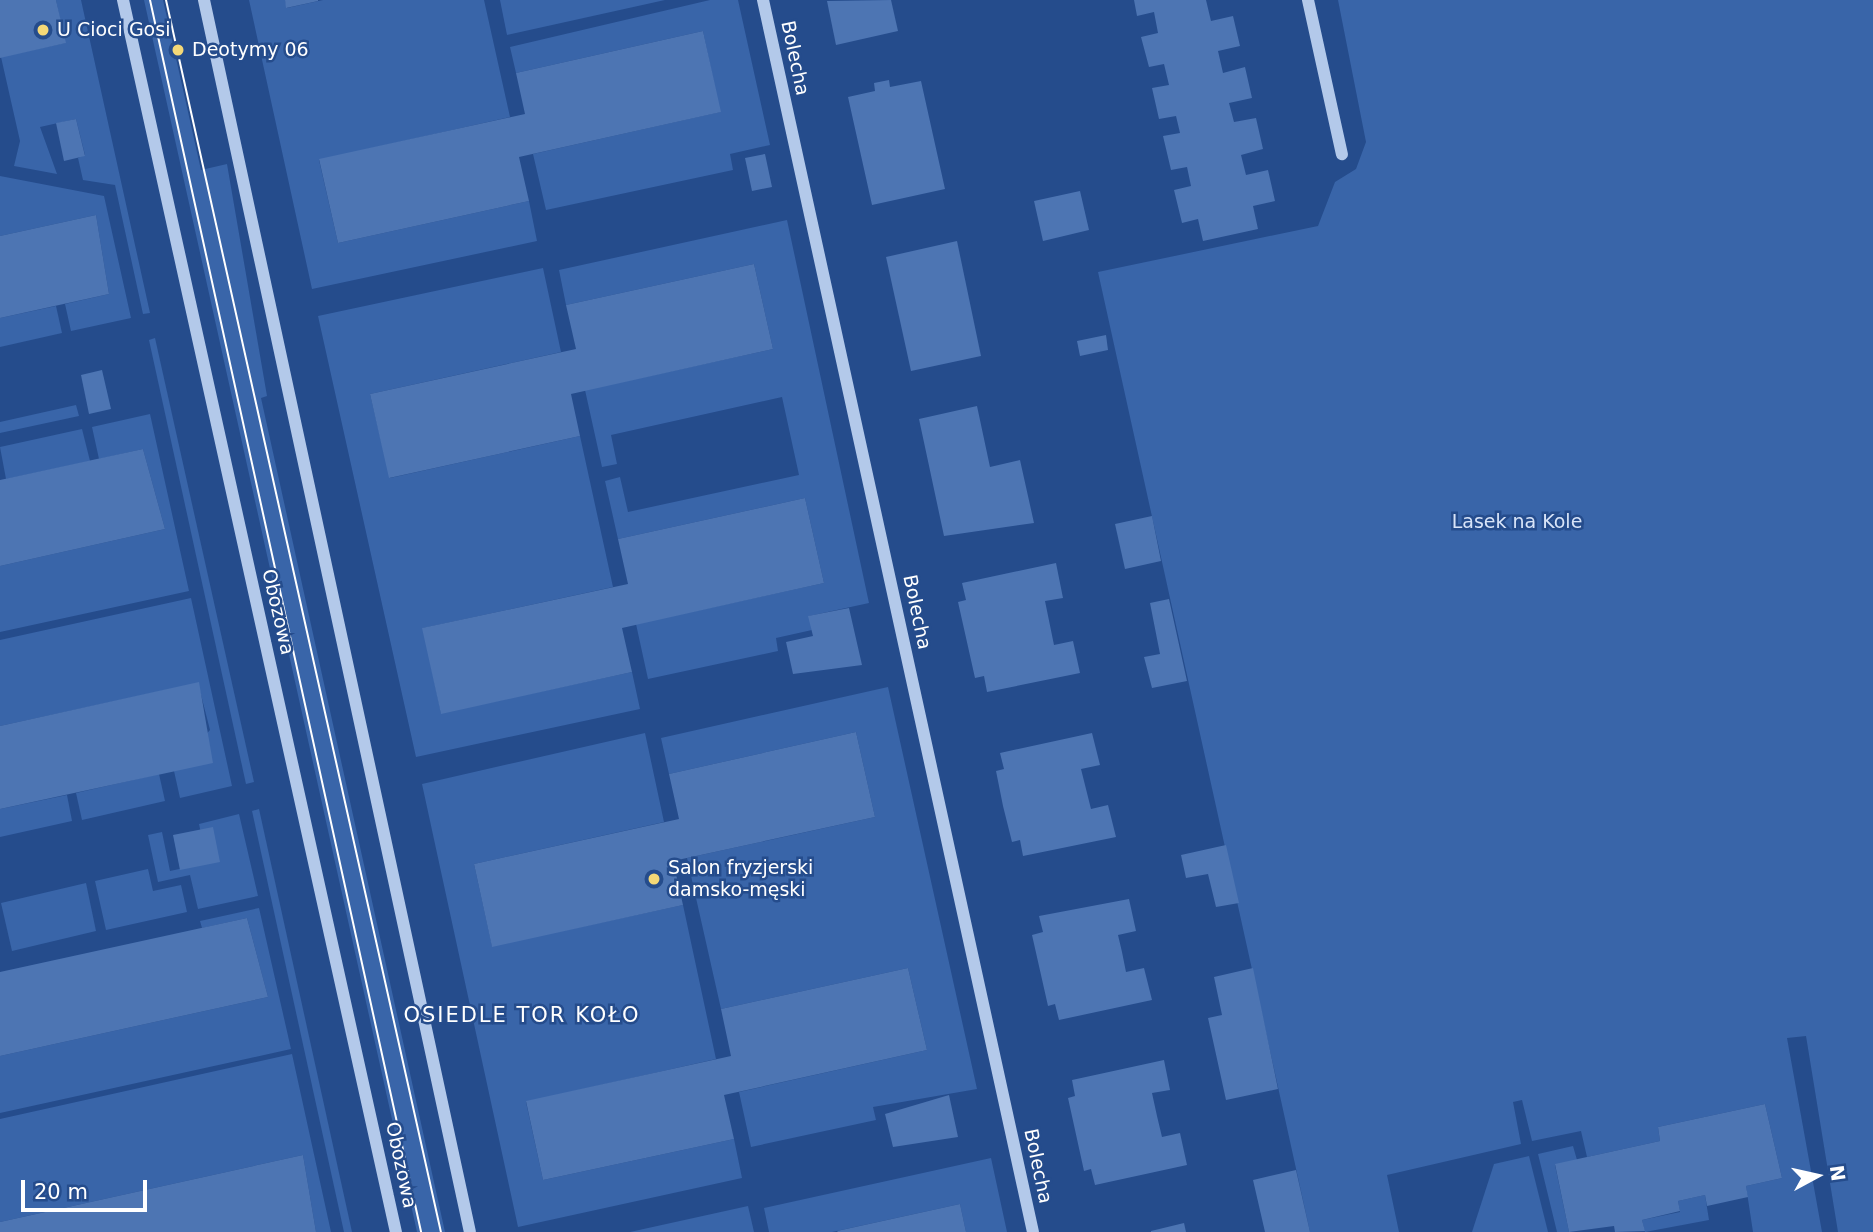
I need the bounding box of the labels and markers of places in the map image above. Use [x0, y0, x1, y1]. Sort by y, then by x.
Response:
place label: U Cioci Gosi [57, 19, 170, 41]
marker: U Cioci Gosi [35, 22, 51, 38]
place label: Deotymy 06 [192, 39, 309, 61]
marker: Deotymy 06 [170, 42, 186, 58]
place label: Salon fryzjerski damsko-męski [668, 857, 813, 901]
marker: Salon fryzjerski damsko-męski [646, 871, 662, 887]

